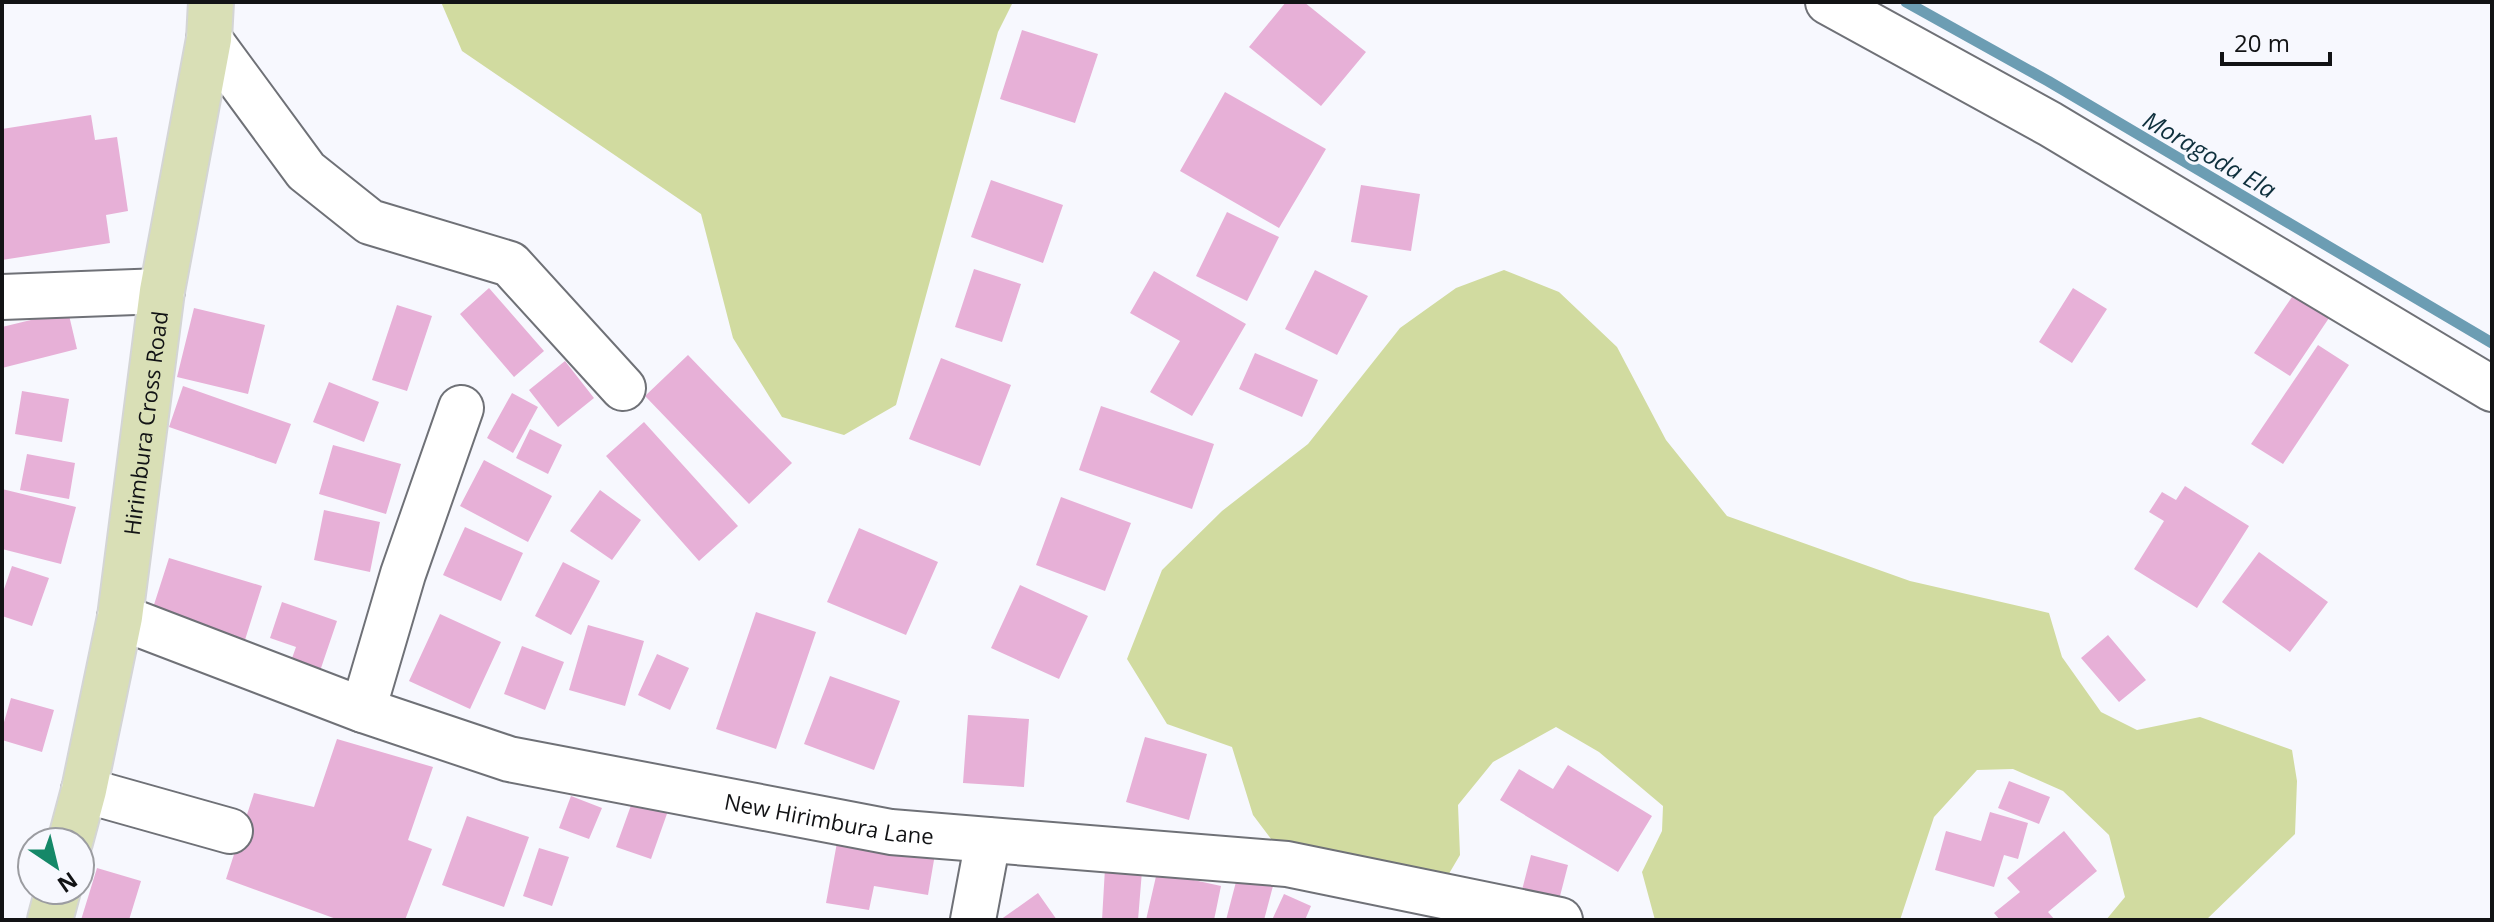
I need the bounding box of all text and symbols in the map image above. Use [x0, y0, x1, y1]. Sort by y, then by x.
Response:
scale bar [2222, 16, 2330, 66]
text: 20 m [2234, 26, 2290, 59]
water label: Moragoda Ela [2138, 103, 2283, 206]
street label: Hirimbura Cross Road [116, 309, 174, 537]
street label: New Hirimbura Lane [722, 786, 935, 850]
north arrow [16, 826, 96, 906]
text: N [52, 866, 84, 901]

